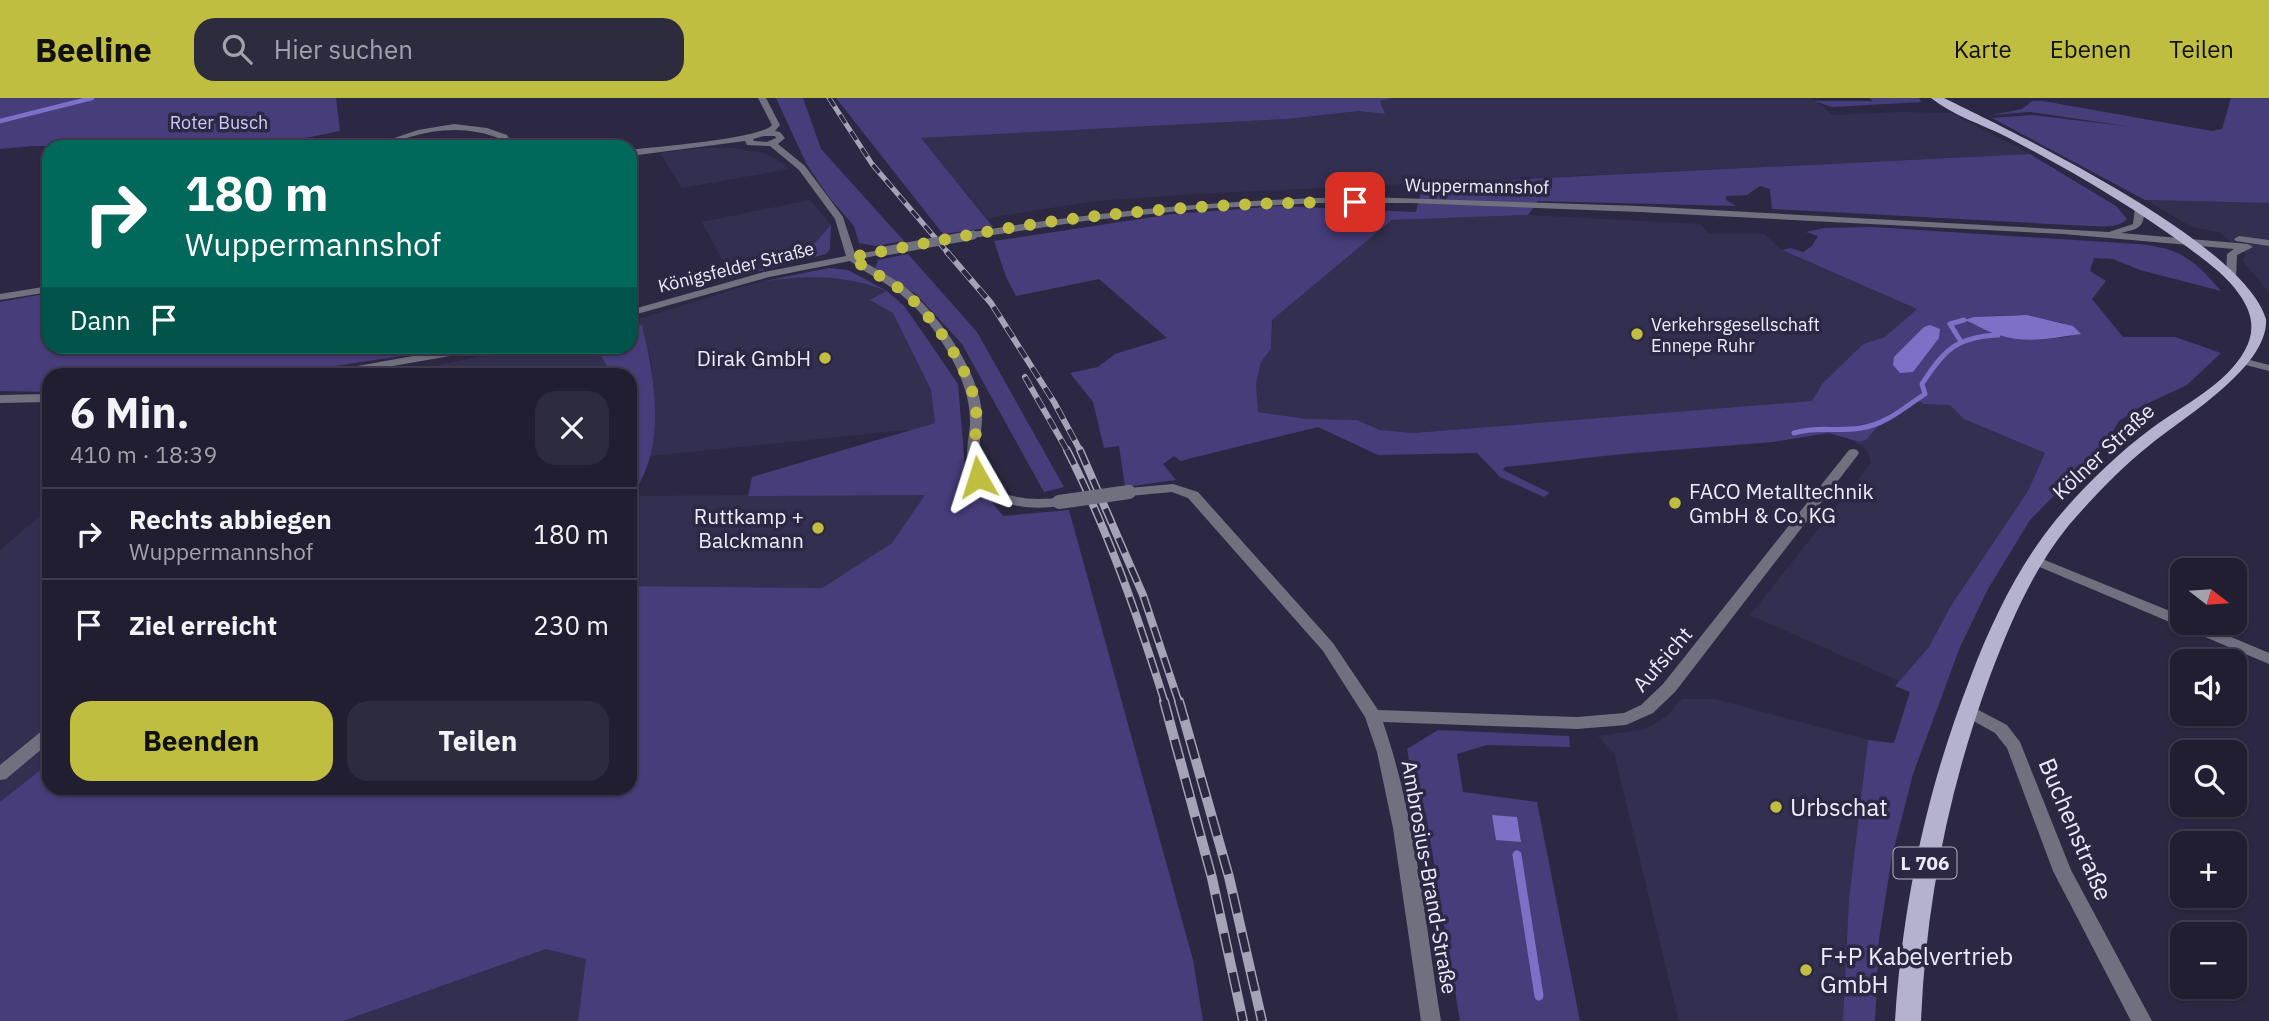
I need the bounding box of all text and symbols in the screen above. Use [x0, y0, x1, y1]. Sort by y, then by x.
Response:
search box [194, 18, 684, 81]
text: Beeline [35, 28, 152, 71]
icon: search [218, 30, 256, 68]
text: Hier suchen [274, 32, 413, 66]
text: Karte [1954, 33, 2012, 65]
text: Ebenen [2050, 33, 2131, 65]
text: Teilen [2169, 33, 2234, 65]
park label: Roter Busch [170, 111, 268, 134]
text: 180 m [185, 161, 329, 224]
icon: right [70, 168, 161, 259]
pin [1325, 172, 1385, 232]
street label: Wuppermannshof [1405, 173, 1549, 199]
icon: arrive [1336, 183, 1374, 221]
text: Wuppermannshof [185, 223, 441, 265]
street label: Königsfelder Straße [656, 236, 817, 298]
icon: arrive [145, 301, 183, 339]
text: Dann [70, 303, 131, 337]
place label: Verkehrsgesellschaft Ennepe Ruhr [1651, 313, 1820, 357]
marker: Verkehrsgesellschaft Ennepe Ruhr [1629, 326, 1645, 342]
place label: Dirak GmbH [697, 344, 811, 372]
marker: Dirak GmbH [817, 350, 833, 366]
text: 6 Min. [70, 385, 190, 440]
button: close [535, 391, 609, 465]
street label: Kölner Straße [2046, 397, 2160, 505]
text: 410 m · 18:39 [70, 439, 217, 469]
position arrow [941, 440, 1015, 514]
place label: FACO Metalltechnik GmbH & Co. KG [1689, 477, 1873, 529]
marker: FACO Metalltechnik GmbH & Co. KG [1667, 495, 1683, 511]
text: Rechts abbiegen [129, 502, 332, 536]
place label: Ruttkamp + Balckmann [694, 502, 804, 554]
icon: right [70, 515, 108, 553]
text: 180 m [533, 517, 609, 551]
marker: Ruttkamp + Balckmann [810, 520, 826, 536]
text: Wuppermannshof [129, 536, 313, 566]
north arrow [2170, 558, 2247, 635]
map controls [2170, 558, 2247, 999]
icon: arrive [70, 606, 108, 644]
text: Ziel erreicht [129, 608, 277, 642]
text: 230 m [533, 608, 609, 642]
street label: Aufsicht [1626, 621, 1698, 697]
button: sound [2170, 649, 2247, 726]
button: Beenden [70, 701, 333, 781]
button: Teilen [347, 701, 609, 781]
button: search [2170, 740, 2247, 817]
street label: Buchenstraße [2032, 753, 2120, 905]
street label: Ambrosius-Brand-Straße [1396, 758, 1464, 996]
place label: Urbschat [1790, 791, 1888, 823]
marker: Urbschat [1768, 799, 1784, 815]
button: + [2170, 831, 2247, 908]
road number: L 706 [1894, 848, 1956, 878]
button: − [2170, 922, 2247, 999]
place label: F+P Kabelvertrieb GmbH [1820, 940, 2013, 1000]
marker: F+P Kabelvertrieb GmbH [1798, 962, 1814, 978]

